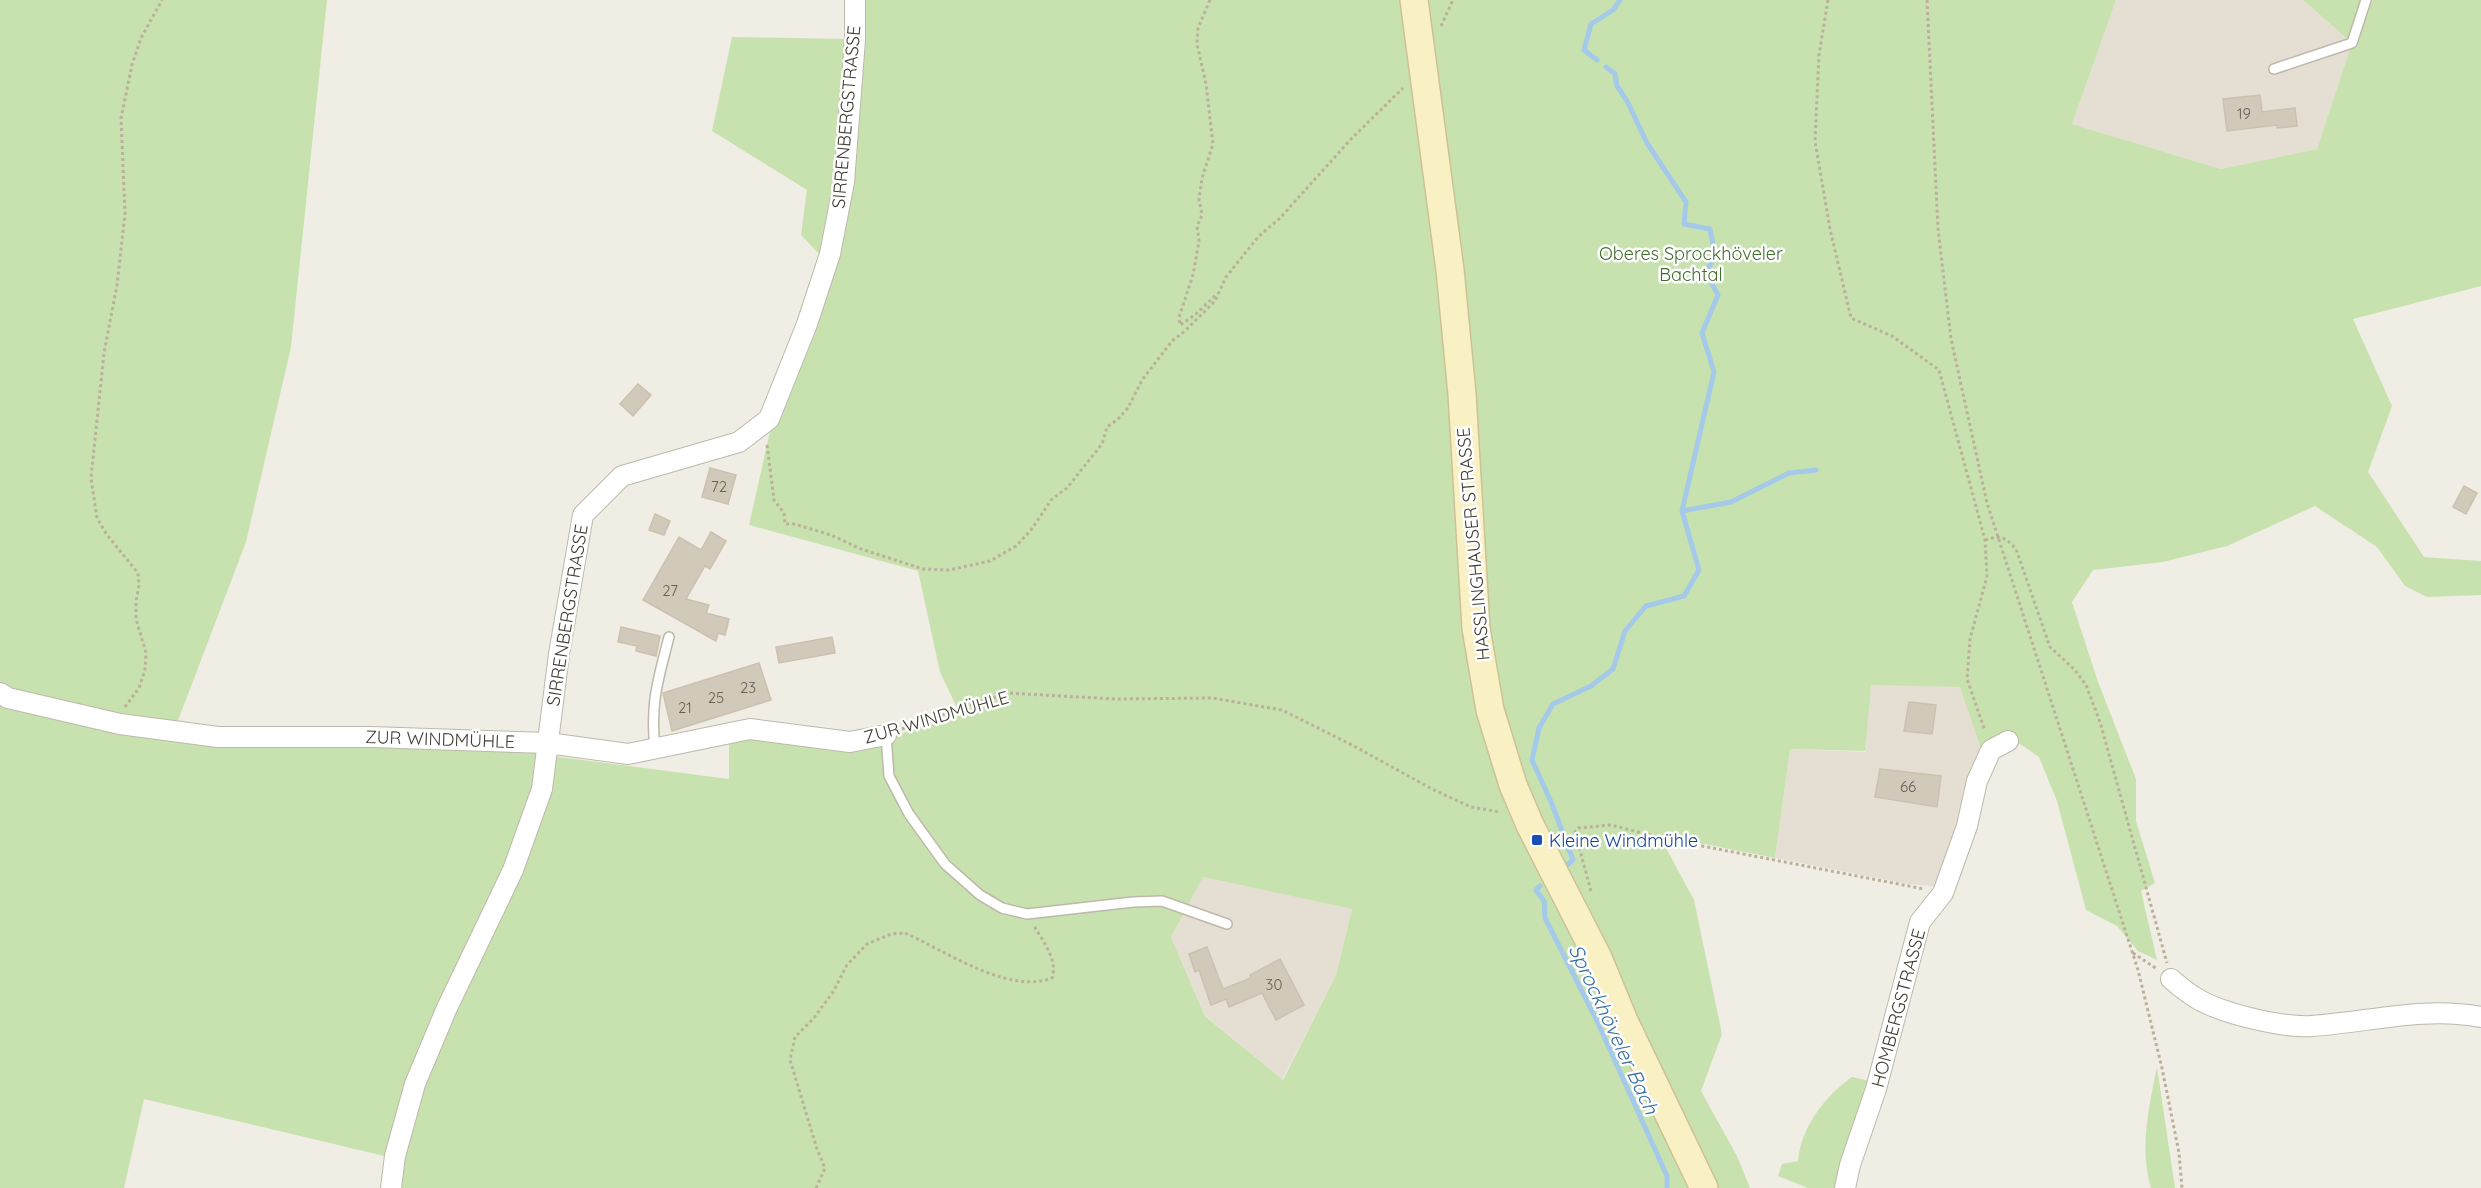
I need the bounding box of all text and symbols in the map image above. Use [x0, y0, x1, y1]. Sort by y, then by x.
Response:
street label: SIRRENBERGSTRASSE [827, 25, 865, 209]
house number: 19 [2237, 104, 2251, 123]
park label: Oberes Sprockhöveler Bachtal [1599, 242, 1783, 286]
street label: HASSLINGHAUSER STRASSE [1451, 426, 1495, 662]
house number: 72 [711, 477, 727, 496]
street label: SIRRENBERGSTRASSE [541, 523, 593, 707]
house number: 27 [662, 581, 678, 600]
house number: 23 [740, 678, 756, 697]
street label: ZUR WINDMÜHLE [861, 685, 1011, 749]
house number: 25 [708, 688, 724, 707]
house number: 21 [678, 698, 692, 717]
street label: ZUR WINDMÜHLE [365, 725, 515, 753]
house number: 66 [1900, 777, 1916, 796]
place label: Kleine Windmühle [1549, 829, 1698, 852]
marker: Kleine Windmühle [1530, 833, 1544, 847]
street label: HOMBERGSTRASSE [1866, 926, 1930, 1090]
water label: Sprockhöveler Bach [1564, 940, 1665, 1118]
house number: 30 [1266, 975, 1282, 994]

